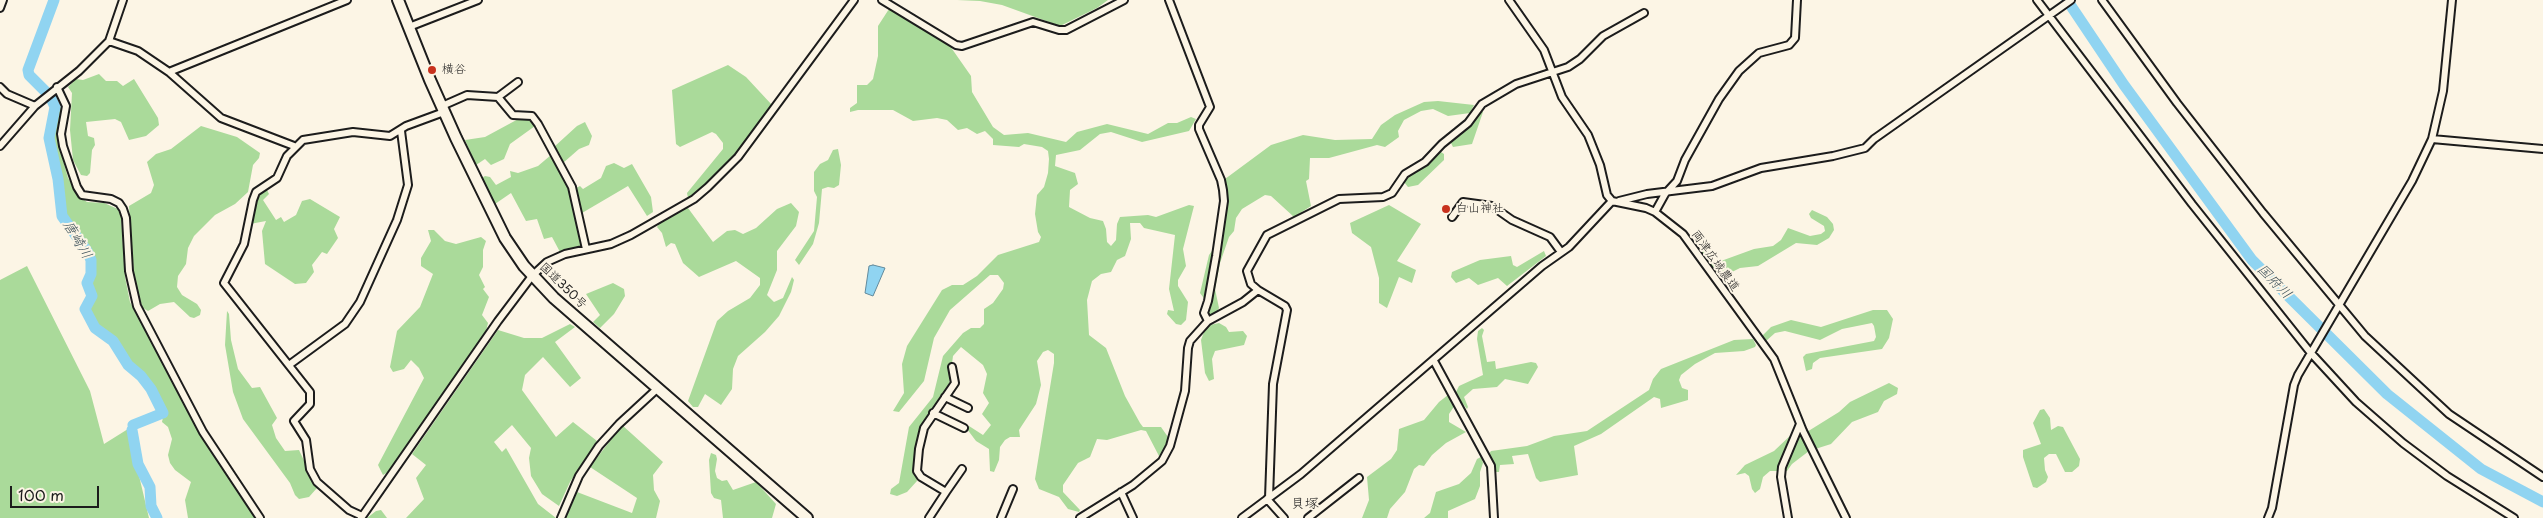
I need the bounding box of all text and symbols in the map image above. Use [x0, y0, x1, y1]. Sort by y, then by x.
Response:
place label: 横谷 [442, 63, 466, 77]
marker: 横谷 [426, 64, 438, 76]
place label: 白山神社 [1456, 202, 1504, 216]
marker: 白山神社 [1440, 203, 1452, 215]
water label: 唐崎川 [59, 218, 95, 262]
street label: 両津広域農道 [1688, 228, 1742, 294]
street label: 国道350号 [536, 260, 590, 312]
water label: 国府川 [2253, 261, 2295, 303]
scale bar [12, 476, 101, 508]
text: 100 m [18, 483, 64, 506]
district label: 貝塚 [1291, 496, 1319, 512]

